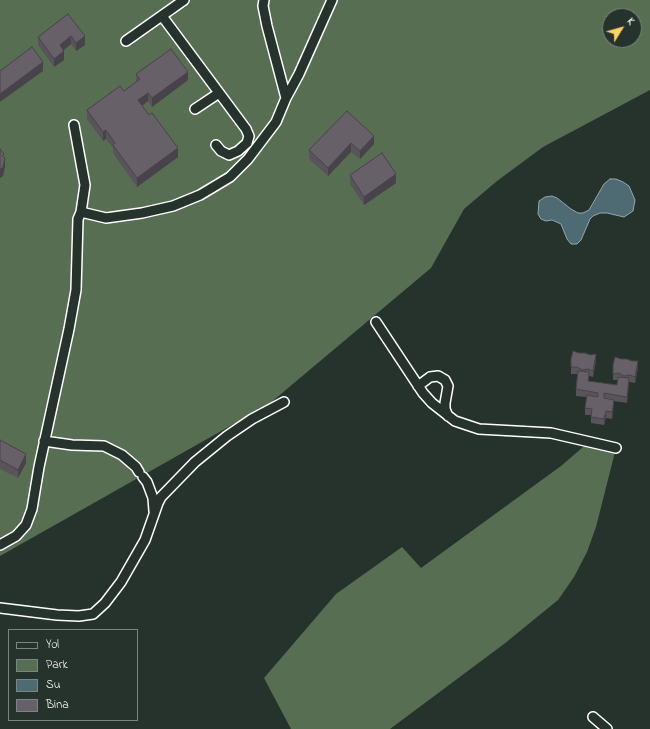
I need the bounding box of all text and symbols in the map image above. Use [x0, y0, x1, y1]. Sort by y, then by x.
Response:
north arrow [602, 8, 642, 48]
text: K [623, 14, 639, 28]
legend [8, 629, 138, 721]
text: Yol [46, 636, 59, 654]
text: Park [46, 656, 68, 674]
text: Su [46, 676, 61, 694]
text: Bina [46, 696, 69, 714]

